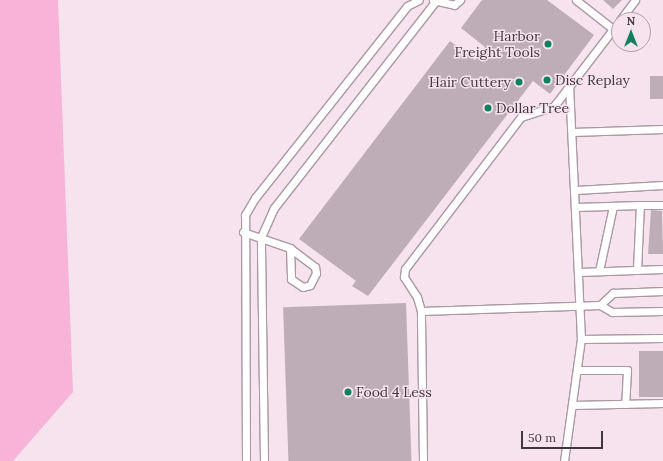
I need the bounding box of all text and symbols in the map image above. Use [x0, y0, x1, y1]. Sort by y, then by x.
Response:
north arrow [611, 12, 651, 52]
text: N [627, 14, 635, 28]
place label: Harbor Freight Tools [455, 28, 540, 60]
marker: Harbor Freight Tools [543, 39, 553, 49]
place label: Disc Replay [555, 72, 630, 88]
place label: Hair Cuttery [429, 74, 511, 90]
marker: Disc Replay [542, 75, 552, 85]
marker: Hair Cuttery [514, 77, 524, 87]
place label: Dollar Tree [496, 100, 569, 116]
marker: Dollar Tree [483, 103, 493, 113]
place label: Food 4 Less [356, 384, 432, 400]
marker: Food 4 Less [343, 387, 353, 397]
scale bar [523, 423, 605, 449]
text: 50 m [528, 430, 556, 445]

